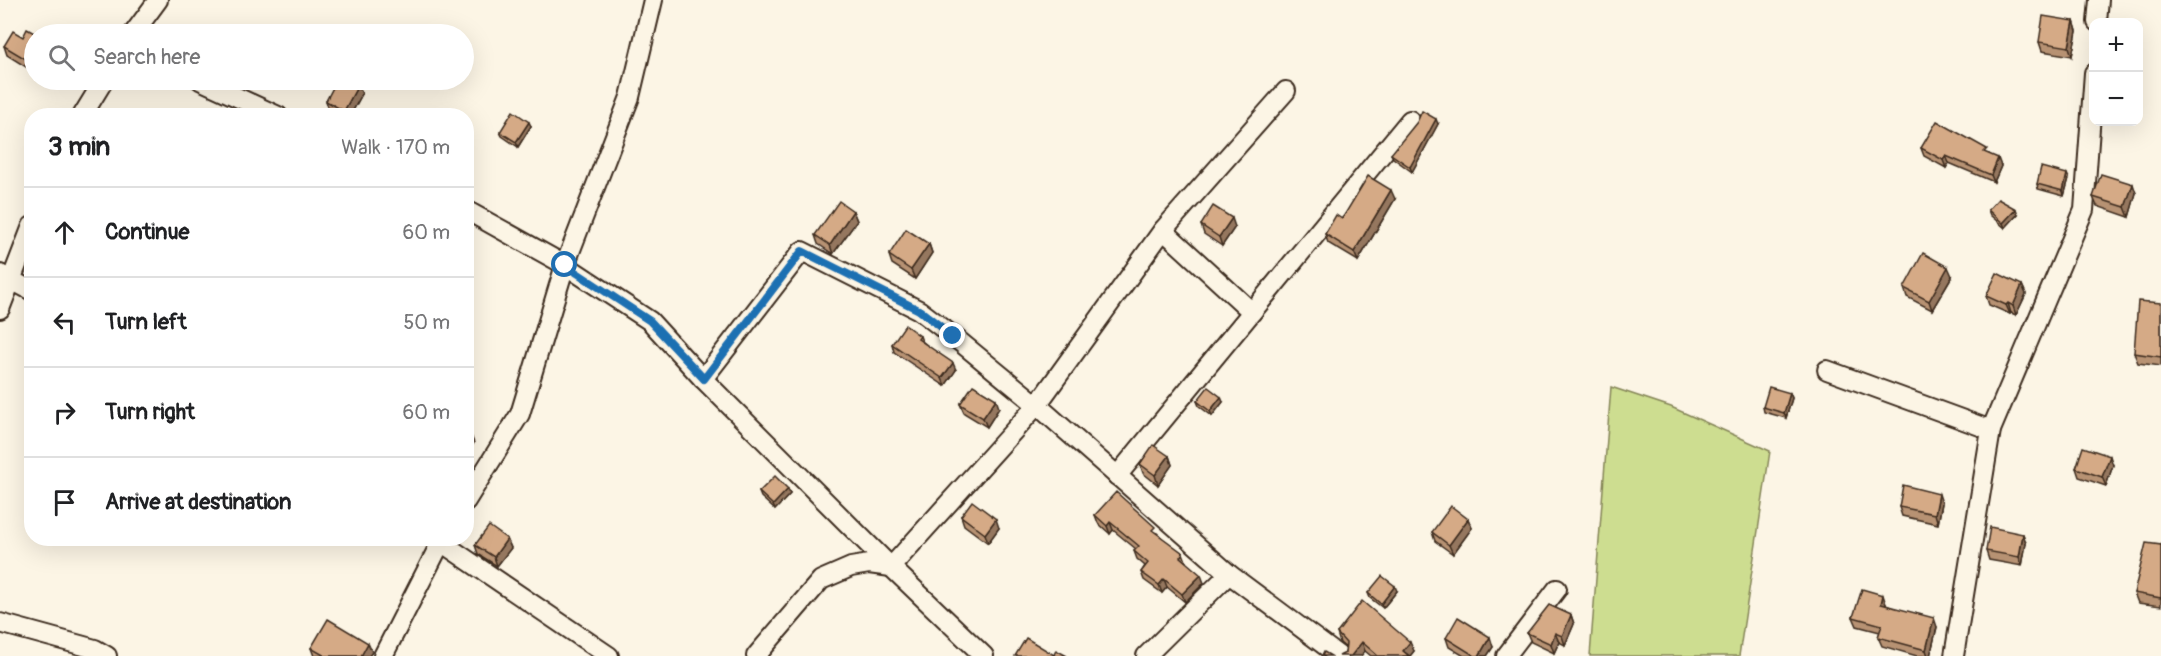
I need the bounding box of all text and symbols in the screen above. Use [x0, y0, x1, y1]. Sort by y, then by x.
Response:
map controls [2089, 18, 2143, 126]
button: + [2089, 18, 2143, 72]
search box [24, 24, 474, 90]
icon: search [45, 41, 78, 74]
text: Search here [93, 43, 200, 71]
button: − [2089, 72, 2143, 126]
text: 3 min [48, 131, 110, 163]
text: Walk · 170 m [341, 135, 450, 160]
icon: ahead [48, 216, 81, 249]
text: Continue [105, 218, 189, 246]
text: 60 m [403, 220, 450, 245]
route start [551, 251, 577, 277]
icon: left [48, 306, 81, 339]
text: Turn left [105, 308, 187, 336]
text: 50 m [403, 310, 450, 335]
route end [939, 322, 965, 348]
icon: right [48, 396, 81, 429]
text: Turn right [105, 398, 195, 426]
text: 60 m [403, 400, 450, 425]
icon: arrive [48, 486, 81, 519]
text: Arrive at destination [105, 488, 291, 516]

